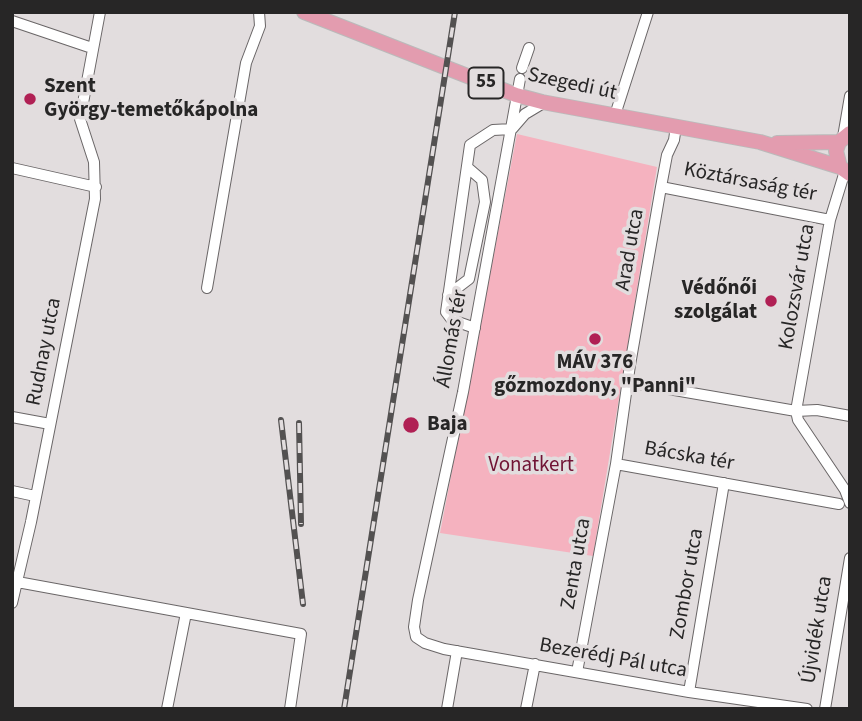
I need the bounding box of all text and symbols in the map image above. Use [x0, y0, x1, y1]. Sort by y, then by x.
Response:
street label: Szegedi út [525, 63, 619, 107]
road number: 55 [468, 68, 504, 99]
place label: Szent György-temetőkápolna [44, 74, 258, 124]
marker: Szent György-temetőkápolna [22, 91, 38, 107]
street label: Köztársaság tér [681, 158, 819, 208]
street label: Arad utca [611, 207, 651, 293]
street label: Kolozsvár utca [775, 222, 821, 352]
place label: Védőnői szolgálat [674, 276, 757, 326]
street label: Állomás tér [432, 288, 474, 390]
marker: Védőnői szolgálat [763, 293, 779, 309]
street label: Rudnay utca [22, 296, 68, 408]
marker: MÁV 376 gőzmozdony, "Panni" [587, 331, 603, 347]
place label: MÁV 376 gőzmozdony, "Panni" [494, 350, 696, 400]
place label: Baja [427, 412, 468, 438]
marker: Baja [401, 415, 421, 435]
street label: Bácska tér [642, 437, 736, 477]
park label: Vonatkert [488, 453, 574, 479]
street label: Zenta utca [557, 516, 597, 612]
street label: Zombor utca [666, 527, 710, 641]
street label: Újvidék utca [797, 574, 839, 686]
street label: Bezerédj Pál utca [537, 634, 689, 684]

